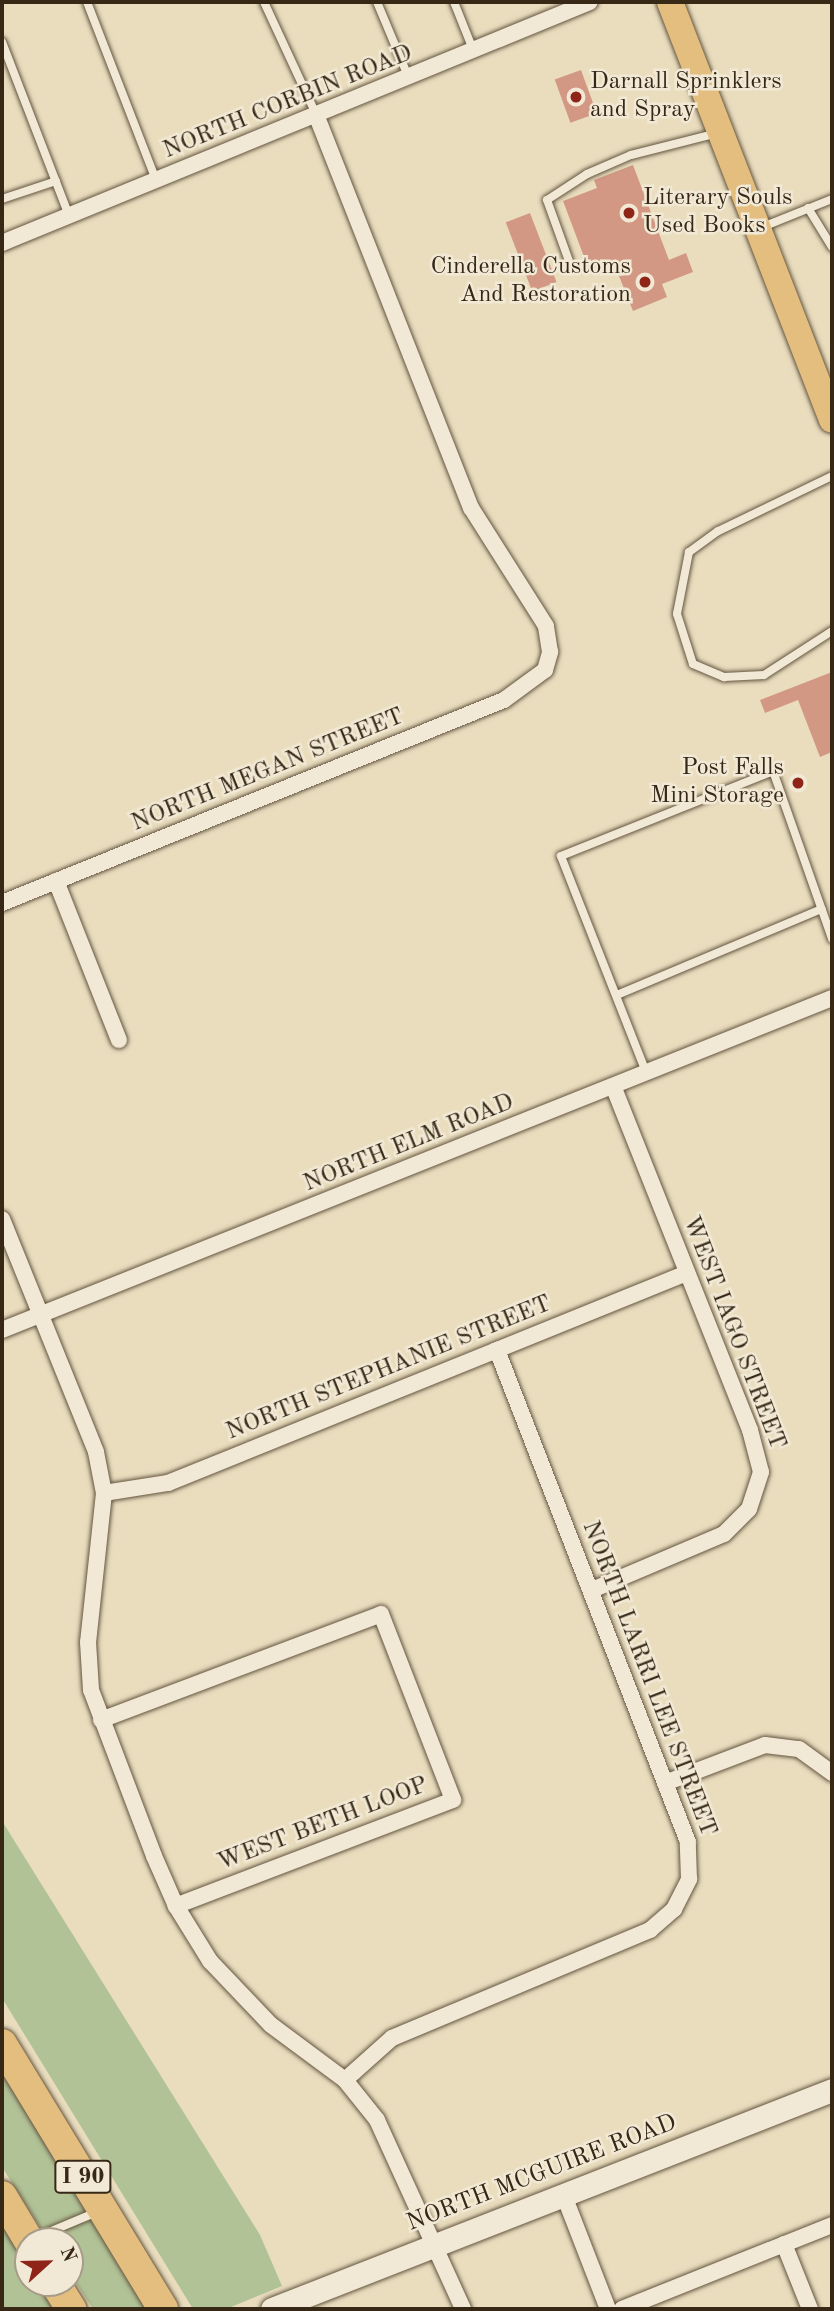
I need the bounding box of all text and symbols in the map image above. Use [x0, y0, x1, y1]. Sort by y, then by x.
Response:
street label: NORTH CORBIN ROAD [159, 40, 417, 166]
place label: Darnall Sprinklers and Spray [590, 69, 782, 125]
marker: Darnall Sprinklers and Spray [568, 89, 584, 105]
place label: Literary Souls Used Books [643, 185, 792, 241]
marker: Literary Souls Used Books [621, 205, 637, 221]
place label: Cinderella Customs And Restoration [430, 254, 631, 310]
marker: Cinderella Customs And Restoration [637, 274, 653, 290]
street label: NORTH MEGAN STREET [128, 703, 408, 839]
place label: Post Falls Mini Storage [650, 755, 784, 811]
marker: Post Falls Mini Storage [790, 775, 806, 791]
street label: NORTH ELM ROAD [300, 1089, 518, 1199]
street label: WEST IAGO STREET [675, 1212, 791, 1454]
street label: NORTH STEPHANIE STREET [222, 1290, 556, 1448]
street label: NORTH LARRI LEE STREET [574, 1517, 722, 1841]
street label: WEST BETH LOOP [214, 1772, 432, 1878]
street label: NORTH MCGUIRE ROAD [403, 2109, 681, 2239]
road number: I 90 [53, 2158, 113, 2196]
north arrow [14, 2227, 84, 2297]
text: N [56, 2244, 79, 2265]

